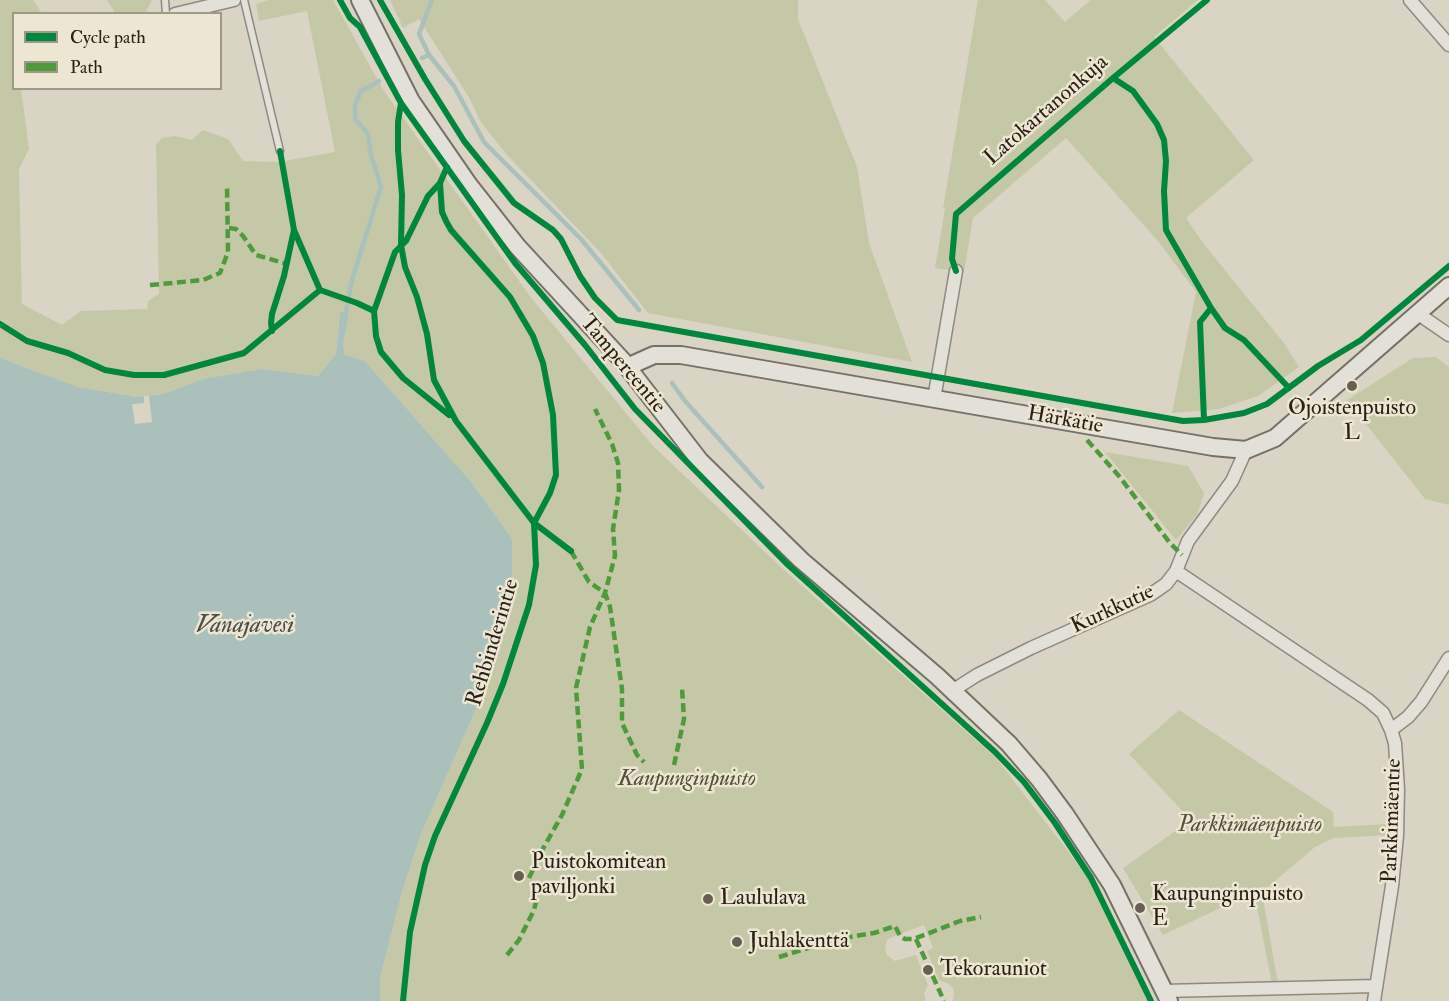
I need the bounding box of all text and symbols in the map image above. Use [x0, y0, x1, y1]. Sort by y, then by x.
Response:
legend [12, 12, 222, 90]
text: Cycle path [70, 26, 146, 49]
street label: Latokartanonkuja [980, 50, 1114, 172]
text: Path [70, 56, 103, 79]
street label: Tampereentie [573, 311, 671, 419]
marker: Ojoistenpuisto L [1345, 379, 1359, 393]
place label: Ojoistenpuisto L [1288, 396, 1416, 448]
street label: Härkätie [1025, 401, 1105, 441]
street label: Rehbinderintie [462, 576, 526, 710]
street label: Kurkkutie [1067, 579, 1159, 641]
water label: Vanajavesi [196, 613, 294, 641]
street label: Parkkimäentie [1378, 758, 1408, 884]
park label: Kaupunginpuisto [618, 767, 756, 793]
park label: Parkkimäenpuisto [1178, 813, 1322, 839]
place label: Puistokomitean paviljonki [531, 850, 666, 902]
marker: Puistokomitean paviljonki [512, 869, 526, 883]
place label: Kaupunginpuisto E [1152, 882, 1303, 933]
place label: Laululava [720, 886, 806, 912]
marker: Laululava [701, 892, 715, 906]
marker: Kaupunginpuisto E [1133, 901, 1147, 915]
place label: Juhlakenttä [749, 929, 849, 955]
marker: Juhlakenttä [730, 935, 744, 949]
place label: Tekorauniot [940, 957, 1047, 983]
marker: Tekorauniot [921, 963, 935, 977]

